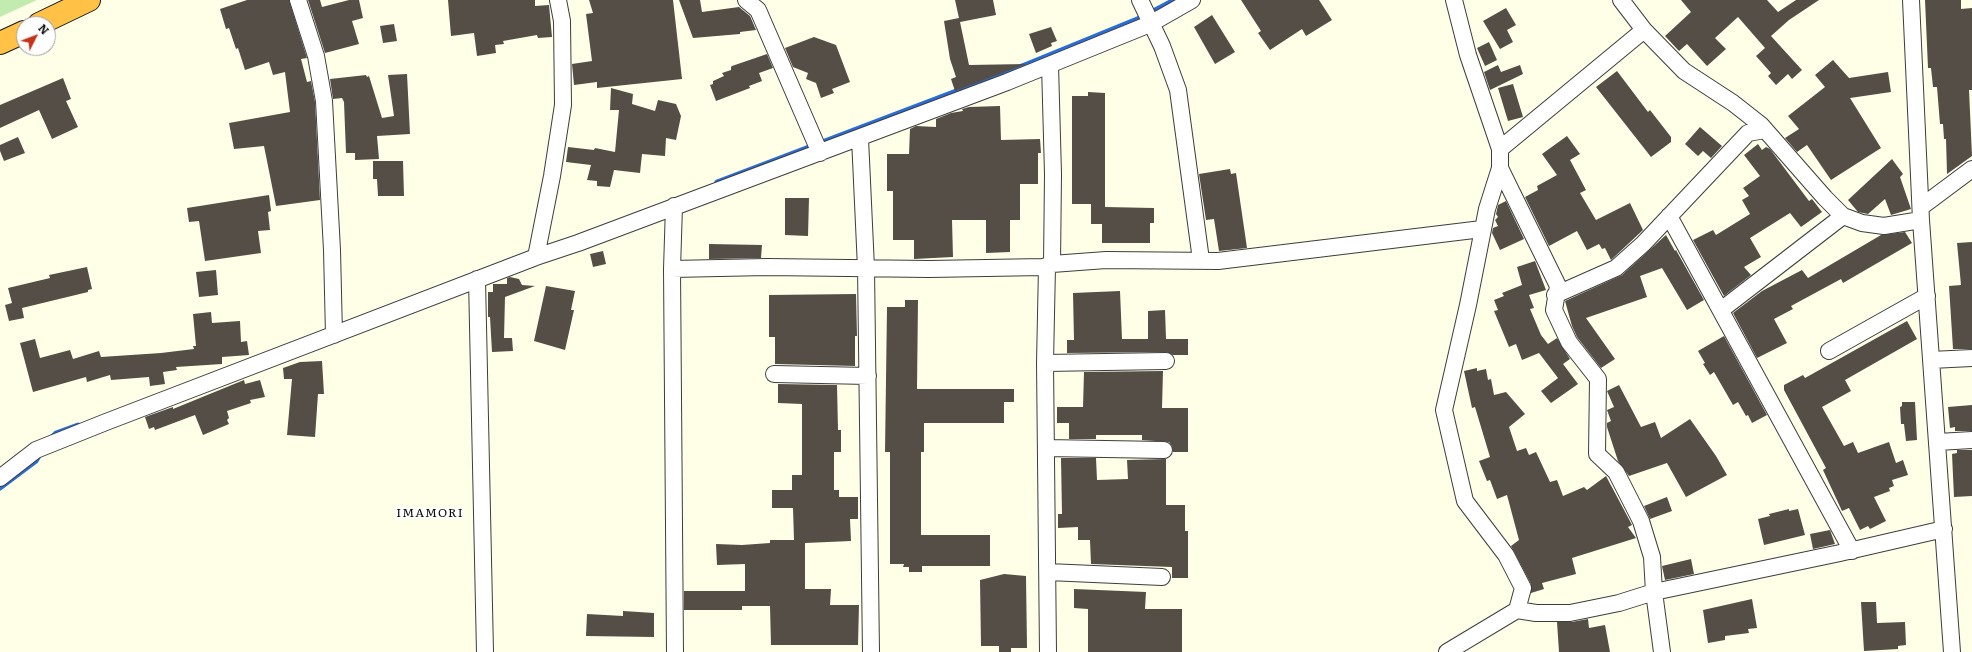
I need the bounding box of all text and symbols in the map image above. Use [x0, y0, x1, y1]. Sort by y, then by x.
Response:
north arrow [16, 16, 56, 56]
text: N [35, 20, 53, 37]
district label: IMAMORI [396, 506, 464, 520]

